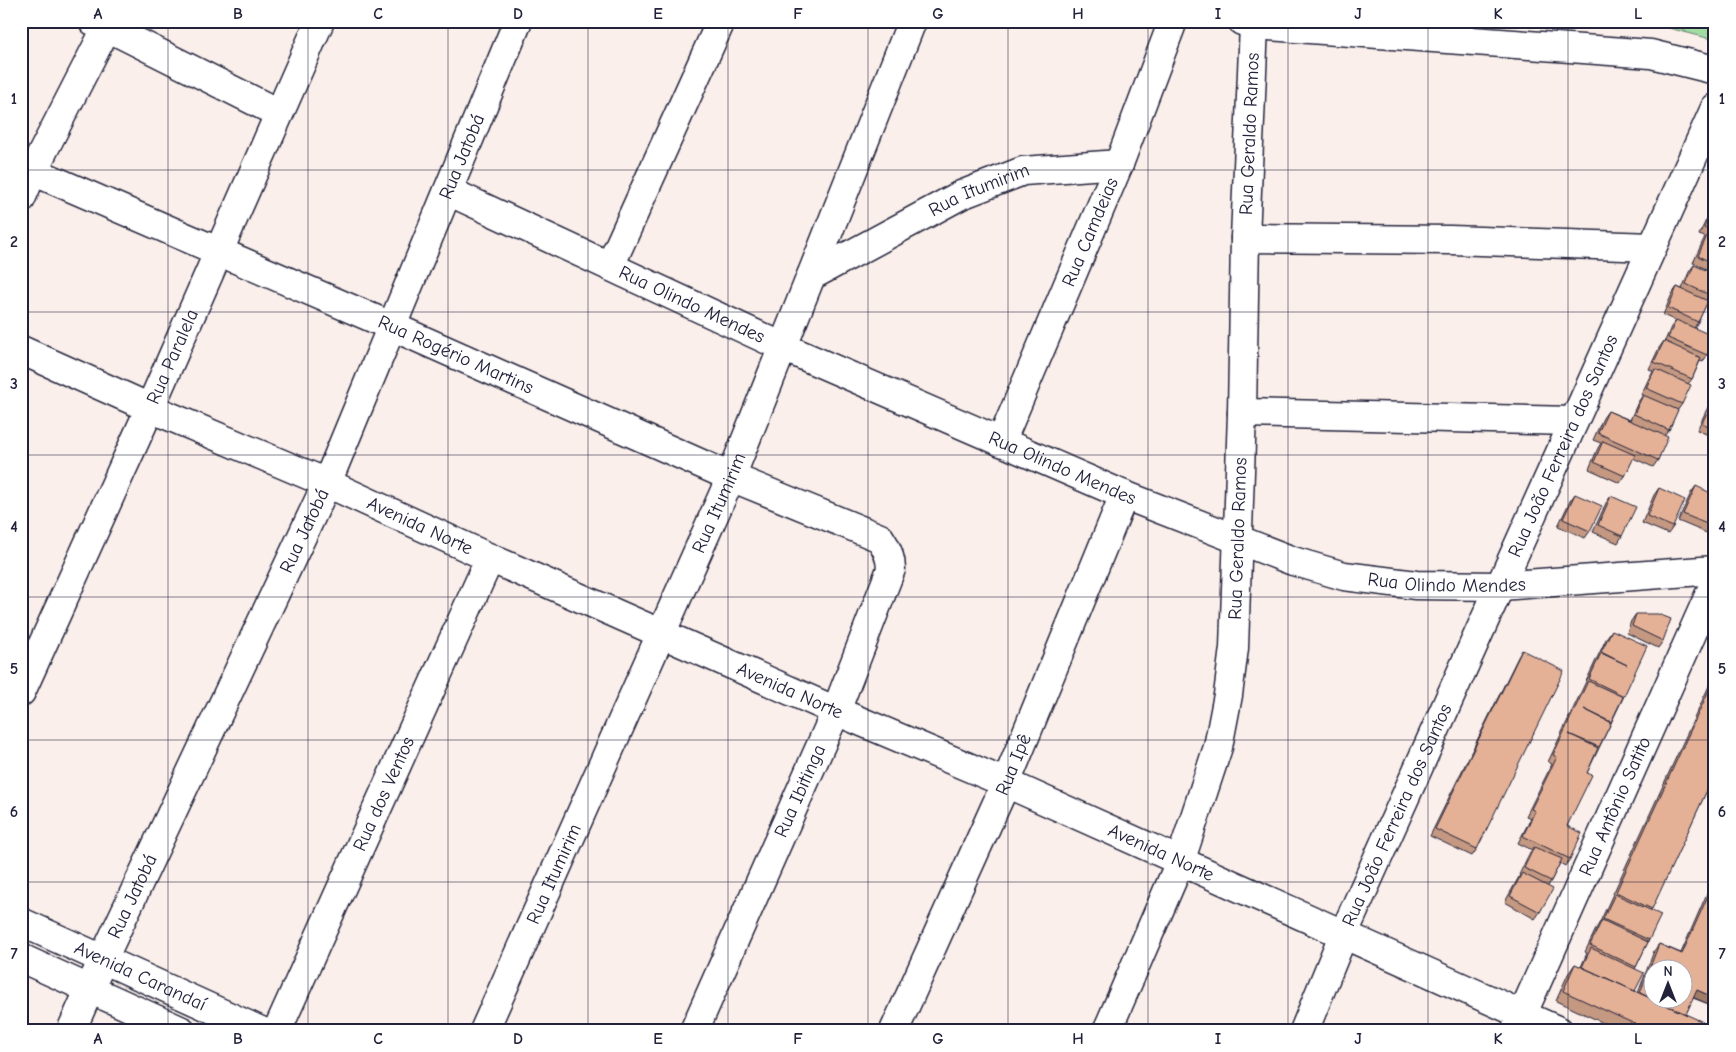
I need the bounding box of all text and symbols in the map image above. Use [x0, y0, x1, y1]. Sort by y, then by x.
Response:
text: A [94, 5, 103, 23]
text: B [233, 5, 243, 23]
text: C [373, 5, 383, 23]
text: D [513, 5, 523, 23]
text: E [653, 5, 663, 23]
text: F [793, 5, 803, 23]
text: G [932, 5, 944, 23]
text: H [1072, 5, 1084, 23]
text: I [1215, 5, 1221, 23]
text: J [1354, 5, 1362, 23]
text: K [1493, 5, 1503, 23]
text: L [1634, 5, 1642, 23]
street label: Rua Geraldo Ramos [1235, 52, 1264, 215]
text: 1 [11, 90, 17, 108]
text: 1 [1719, 90, 1725, 108]
street label: Rua Jatobá [434, 111, 489, 203]
street label: Rua Itumirim [925, 159, 1032, 221]
street label: Rua Camdeias [1057, 174, 1123, 290]
text: 2 [10, 233, 18, 251]
text: 2 [1718, 233, 1726, 251]
street label: Rua Olindo Mendes [615, 261, 768, 348]
street label: Rua Paralela [142, 306, 203, 408]
street label: Rua Rogério Martins [375, 311, 537, 399]
street label: Rua João Ferreira dos Santos [1504, 331, 1623, 560]
text: 3 [10, 375, 18, 393]
text: 3 [1718, 375, 1726, 393]
street label: Rua Olindo Mendes [985, 427, 1139, 510]
street label: Rua Itumirim [687, 450, 751, 557]
street label: Rua Geraldo Ramos [1224, 457, 1251, 620]
street label: Rua Jatobá [275, 485, 334, 577]
street label: Avenida Norte [364, 492, 476, 560]
text: 4 [10, 518, 18, 536]
text: 4 [1718, 518, 1726, 536]
street label: Rua Olindo Mendes [1366, 568, 1527, 597]
street label: Avenida Norte [733, 658, 846, 724]
text: 5 [10, 660, 18, 678]
text: 5 [1718, 660, 1726, 678]
street label: Rua João Ferreira dos Santos [1337, 701, 1457, 930]
street label: Rua Ipê [991, 731, 1036, 799]
street label: Rua dos Ventos [348, 733, 419, 855]
street label: Rua Antônio Satito [1575, 733, 1656, 879]
street label: Rua Ibitinga [770, 741, 830, 841]
text: 6 [10, 803, 18, 821]
text: 6 [1718, 803, 1726, 821]
street label: Avenida Norte [1105, 819, 1217, 886]
street label: Rua Itumirim [522, 820, 586, 927]
street label: Rua Jatobá [103, 851, 162, 942]
street label: Avenida Carandaí [71, 937, 210, 1016]
text: 7 [10, 945, 18, 963]
text: 7 [1718, 945, 1726, 963]
north arrow [1644, 960, 1694, 1010]
text: N [1663, 963, 1673, 980]
text: A [94, 1030, 103, 1048]
text: B [233, 1030, 243, 1048]
text: C [373, 1030, 383, 1048]
text: D [513, 1030, 523, 1048]
text: E [653, 1030, 663, 1048]
text: F [793, 1030, 803, 1048]
text: G [932, 1030, 944, 1048]
text: H [1072, 1030, 1084, 1048]
text: I [1215, 1030, 1221, 1048]
text: J [1354, 1030, 1362, 1048]
text: K [1493, 1030, 1503, 1048]
text: L [1634, 1030, 1642, 1048]

